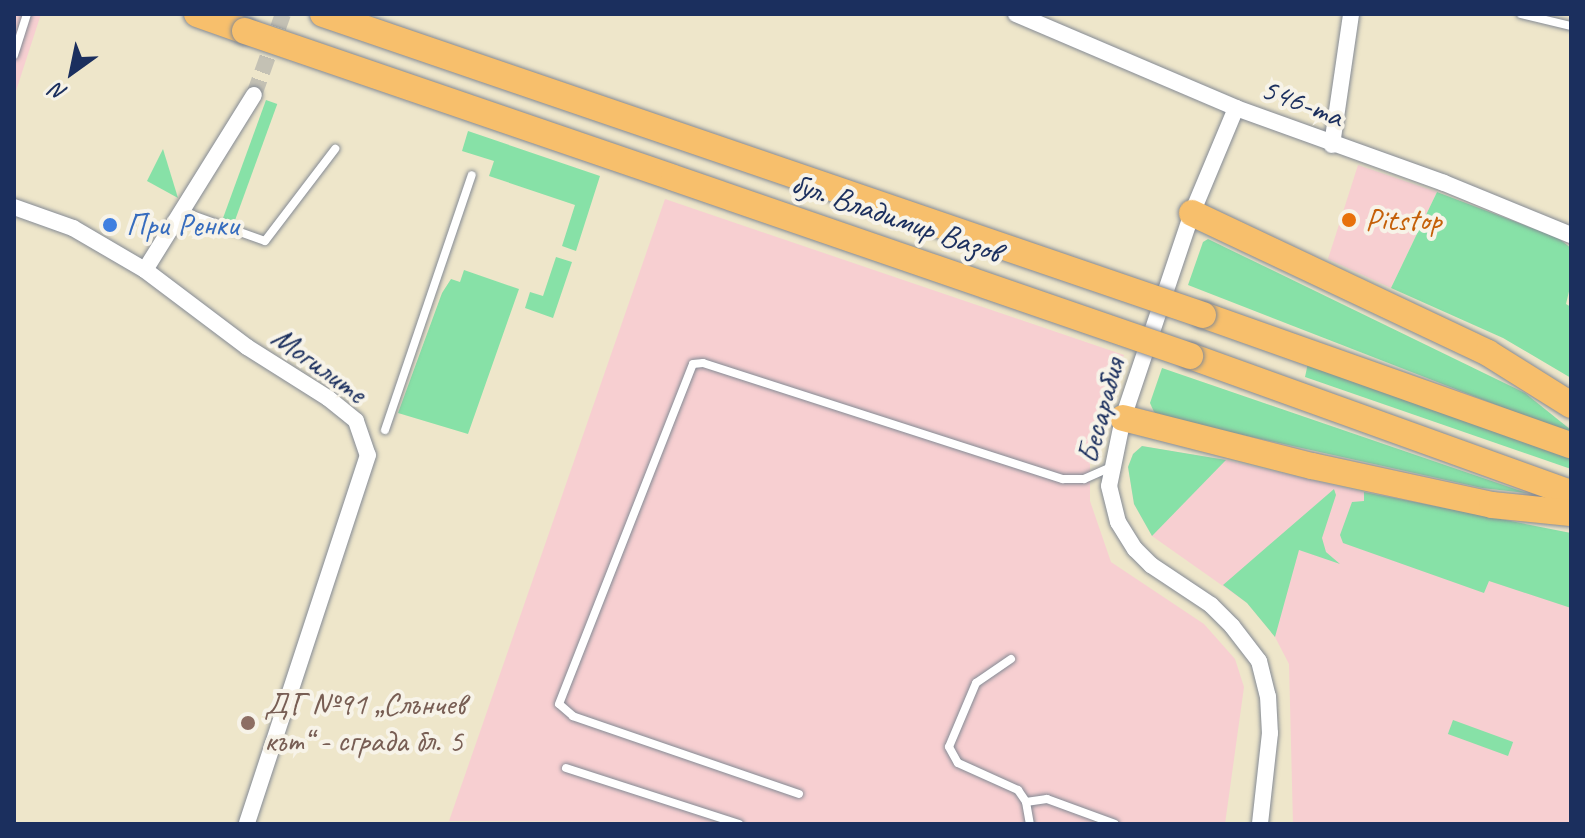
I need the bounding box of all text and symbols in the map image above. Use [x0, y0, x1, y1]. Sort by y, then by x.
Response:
north arrow [32, 32, 112, 112]
street label: 546-та [1256, 70, 1348, 136]
text: N [46, 77, 72, 108]
street label: бул. Владимир Вазов [787, 165, 1005, 271]
place label: Pitstop [1365, 201, 1442, 239]
place label: При Ренки [126, 206, 240, 244]
marker: Pitstop [1340, 211, 1358, 229]
marker: При Ренки [101, 216, 119, 234]
street label: Могилите [264, 318, 374, 412]
street label: Бесарабия [1069, 354, 1133, 468]
place label: ДГ №91 „Слънчев кът“ - сграда бл. 5 [264, 686, 465, 761]
marker: ДГ №91 „Слънчев кът“ - сграда бл. 5 [239, 714, 257, 732]

